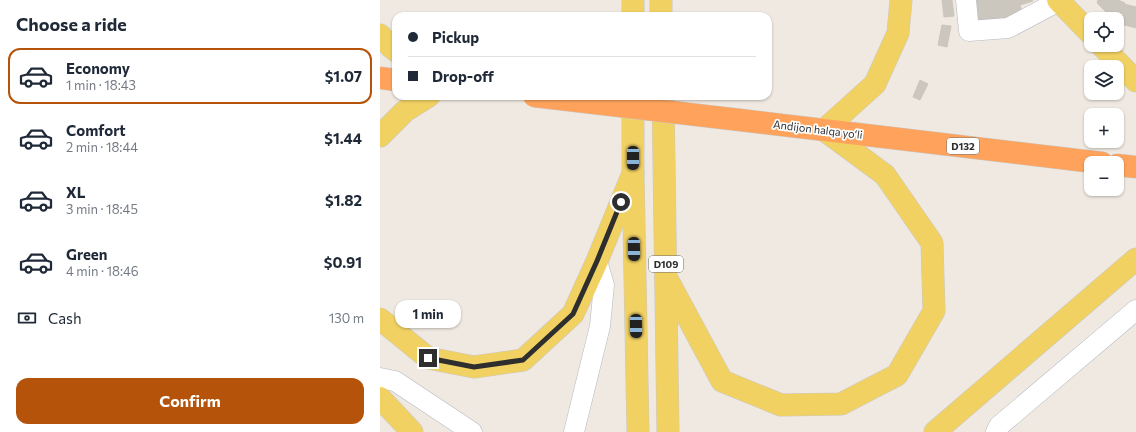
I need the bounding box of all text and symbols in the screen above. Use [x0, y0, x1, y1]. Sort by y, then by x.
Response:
map controls [1084, 12, 1124, 196]
button: locate [1084, 12, 1124, 52]
text: Choose a ride [16, 13, 127, 35]
text: Pickup [432, 28, 479, 46]
icon: car [18, 58, 54, 94]
text: Economy [66, 59, 130, 77]
button: layers [1084, 60, 1124, 100]
text: $1.07 [325, 67, 362, 85]
text: Drop-off [432, 67, 494, 85]
text: 1 min · 18:43 [66, 77, 136, 93]
button: + [1084, 108, 1124, 148]
street label: Andijon halqa yo‘li [773, 117, 864, 141]
icon: car [18, 120, 54, 156]
text: Comfort [66, 121, 126, 139]
text: $1.44 [324, 129, 362, 147]
road number: D132 [947, 138, 979, 154]
text: 2 min · 18:44 [66, 139, 138, 155]
car [627, 146, 639, 170]
button: − [1084, 156, 1124, 196]
icon: car [18, 182, 54, 218]
text: XL [66, 183, 85, 201]
text: $1.82 [325, 191, 362, 209]
route start [612, 193, 630, 211]
text: 3 min · 18:45 [66, 201, 138, 217]
car [628, 237, 640, 261]
icon: car [18, 244, 54, 280]
text: Green [66, 245, 107, 263]
text: $0.91 [324, 253, 362, 271]
road number: D109 [649, 256, 683, 272]
text: 4 min · 18:46 [66, 263, 139, 279]
callout: 1 min [395, 300, 461, 328]
text: 1 min [413, 306, 443, 322]
icon: cash [16, 307, 38, 329]
text: Cash [48, 309, 82, 327]
text: 130 m [329, 310, 364, 326]
car [630, 314, 642, 338]
route end [419, 349, 437, 367]
button: Confirm [16, 378, 364, 424]

